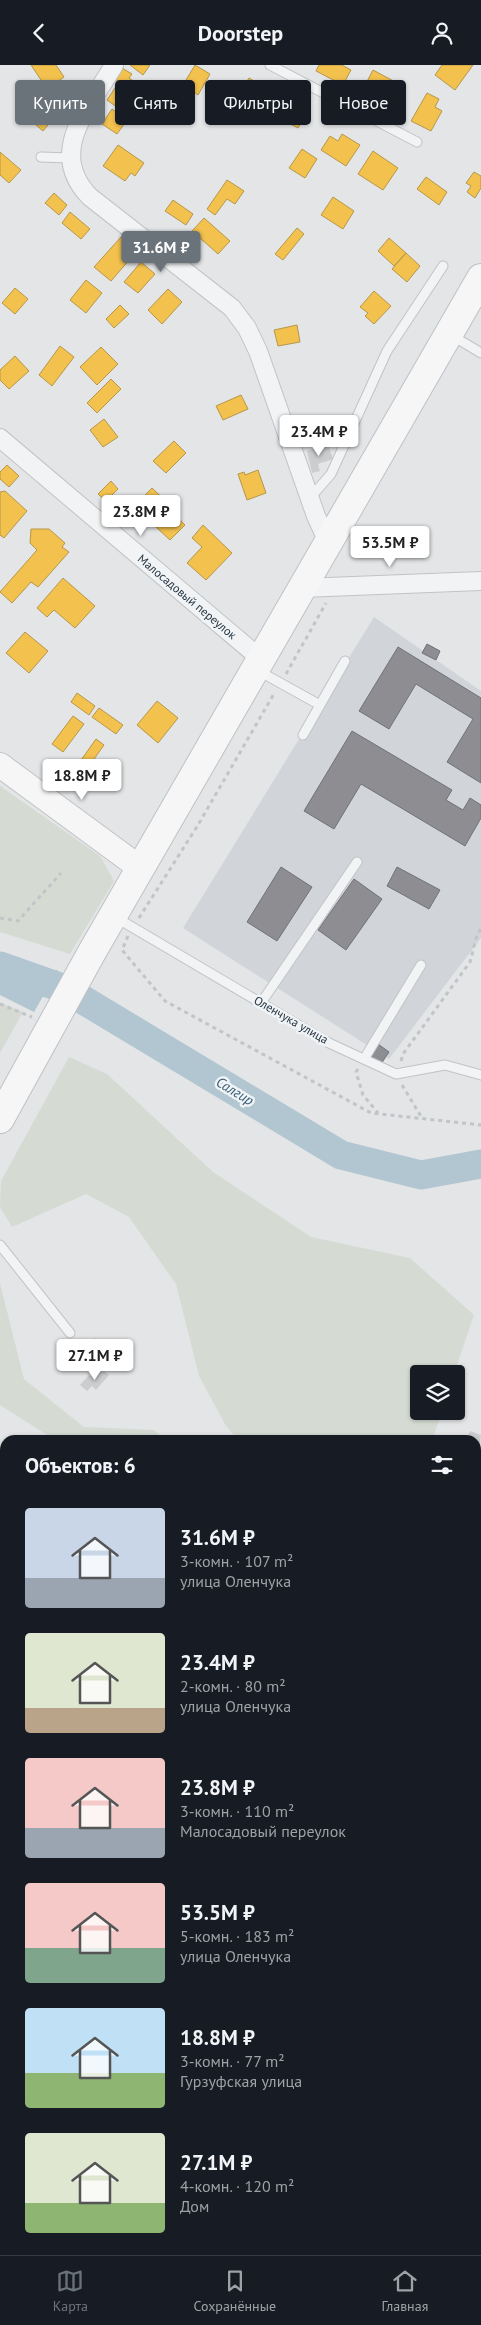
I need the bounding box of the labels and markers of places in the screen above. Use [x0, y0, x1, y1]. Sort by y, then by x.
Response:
pin: 31.6M ₽ [115, 231, 207, 273]
pin: 23.4M ₽ [273, 415, 365, 457]
pin: 23.8M ₽ [95, 495, 187, 537]
pin: 53.5M ₽ [344, 525, 436, 568]
pin: 18.8M ₽ [36, 759, 128, 801]
pin: 27.1M ₽ [49, 1339, 141, 1381]

